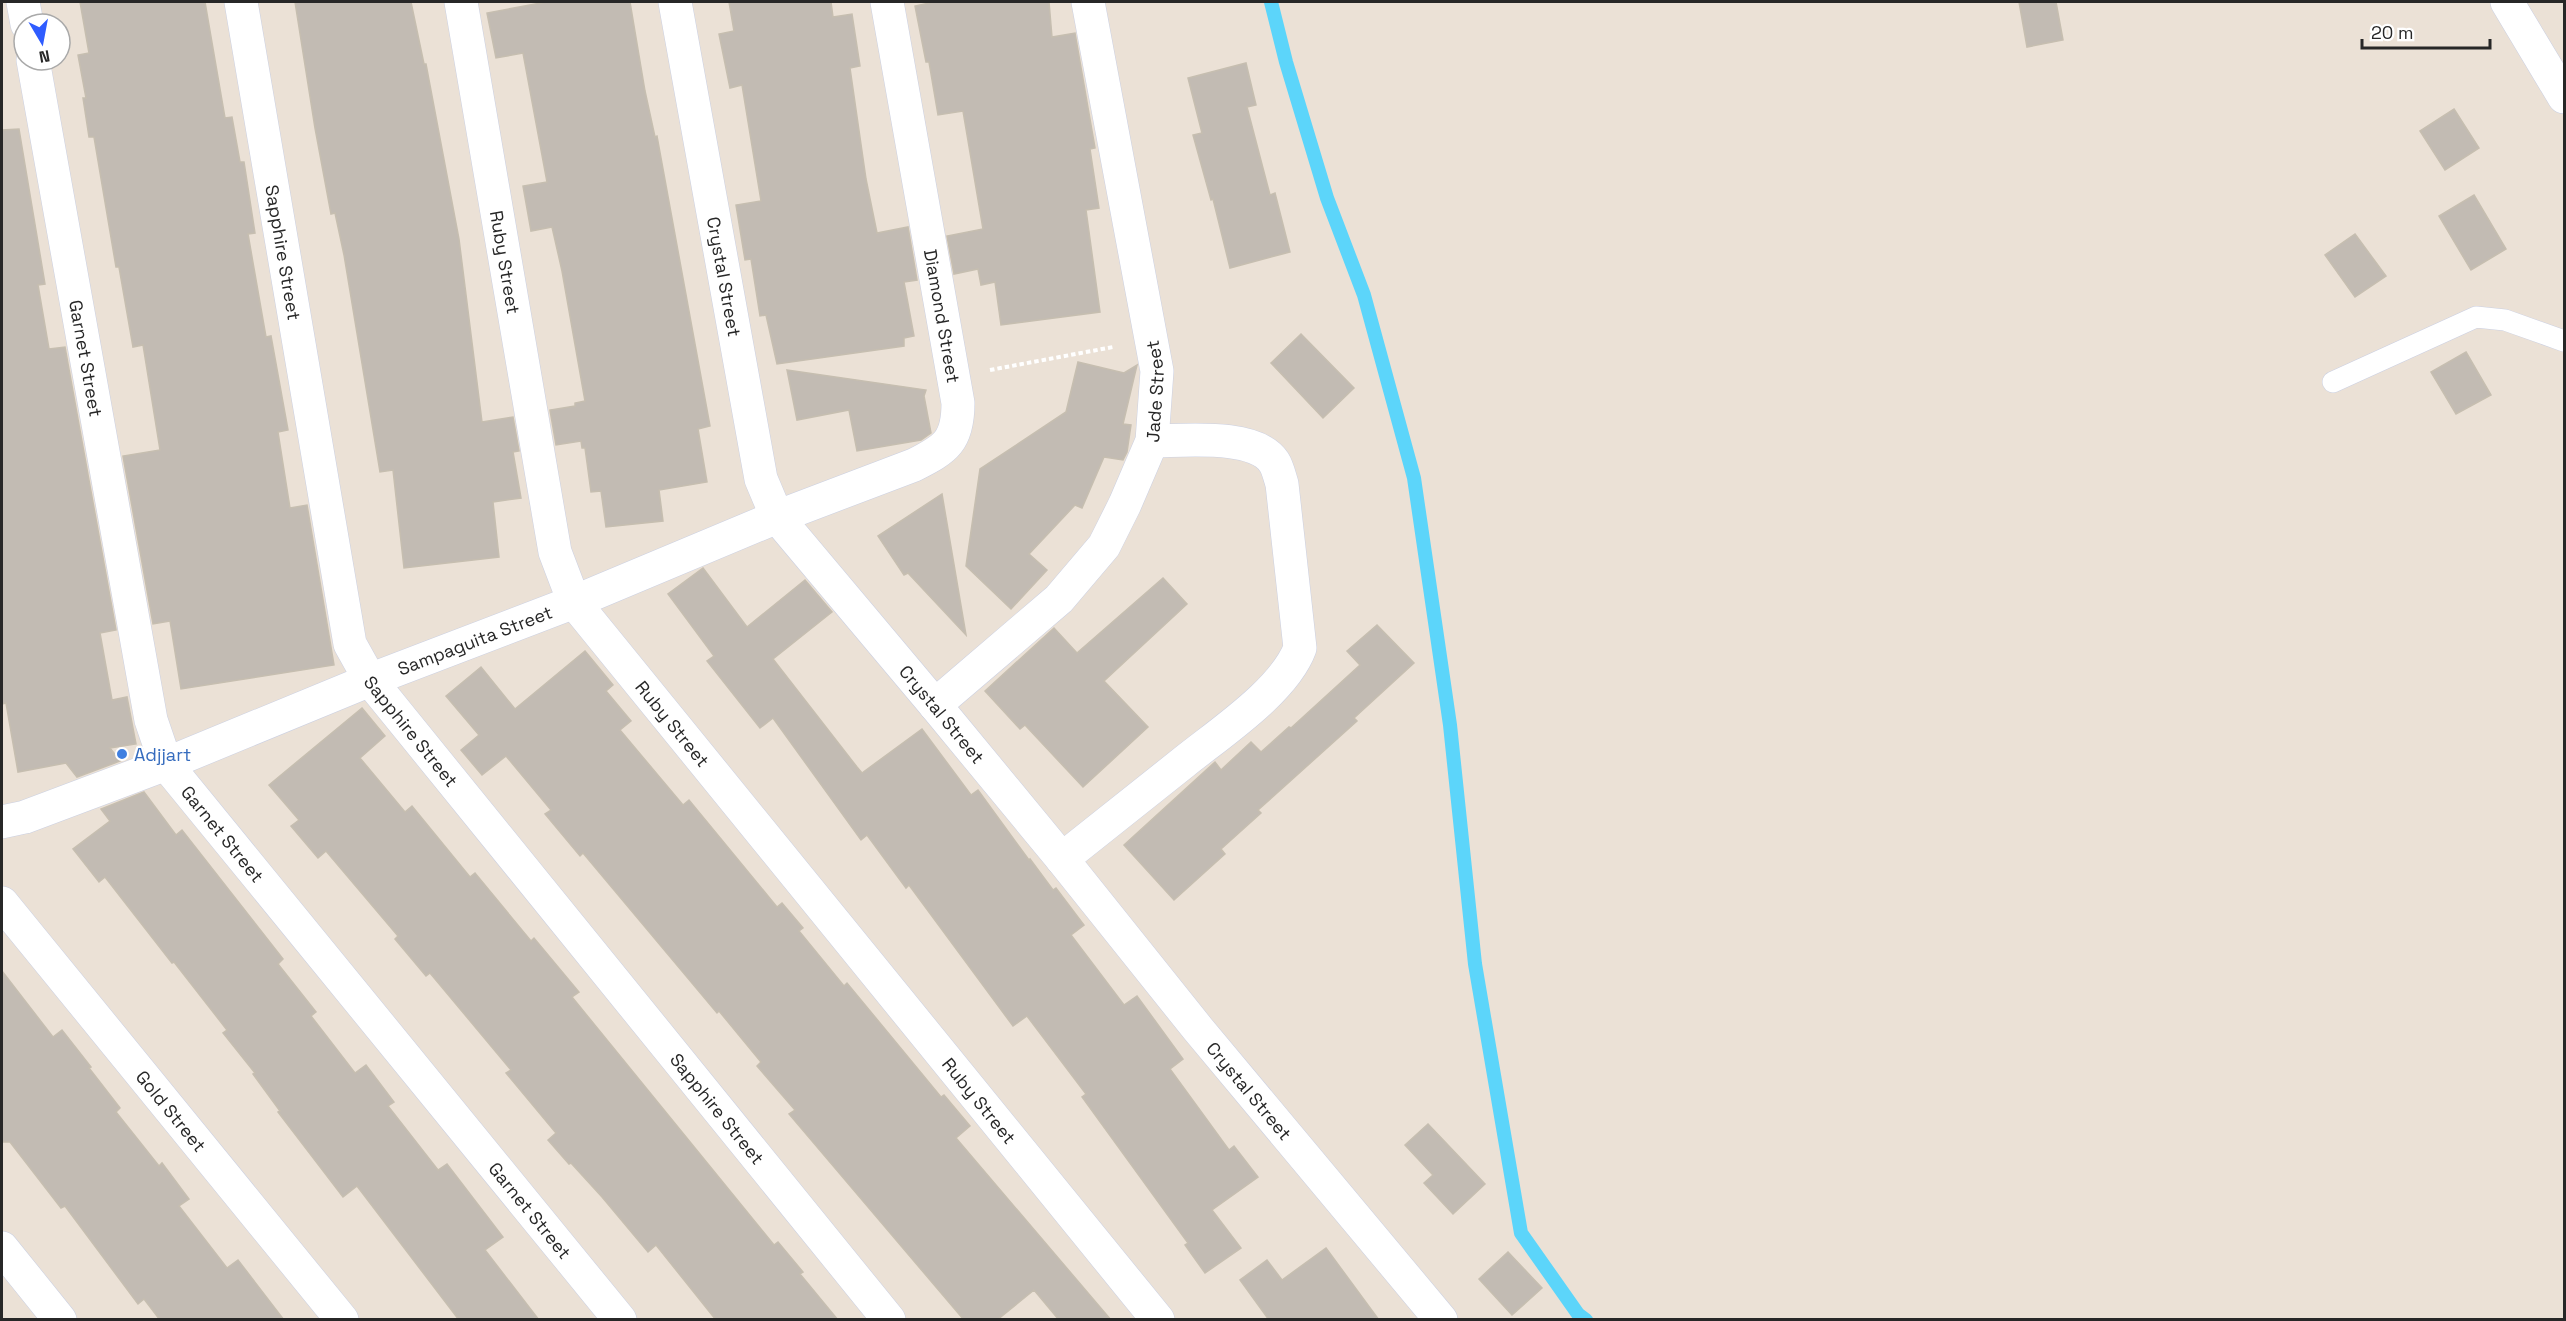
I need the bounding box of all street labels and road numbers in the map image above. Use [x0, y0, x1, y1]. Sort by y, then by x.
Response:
street label: Sapphire Street [261, 183, 306, 322]
street label: Ruby Street [485, 209, 526, 316]
street label: Crystal Street [702, 215, 747, 338]
street label: Diamond Street [919, 247, 965, 385]
street label: Garnet Street [65, 298, 108, 419]
street label: Jade Street [1140, 339, 1169, 443]
street label: Sampaguita Street [394, 600, 555, 680]
street label: Crystal Street [895, 660, 990, 768]
street label: Sapphire Street [359, 671, 463, 791]
street label: Ruby Street [631, 676, 715, 771]
street label: Garnet Street [177, 781, 269, 887]
street label: Crystal Street [1202, 1037, 1297, 1144]
street label: Sapphire Street [665, 1048, 769, 1169]
street label: Ruby Street [937, 1053, 1021, 1148]
street label: Gold Street [131, 1065, 211, 1156]
street label: Garnet Street [484, 1157, 577, 1263]

